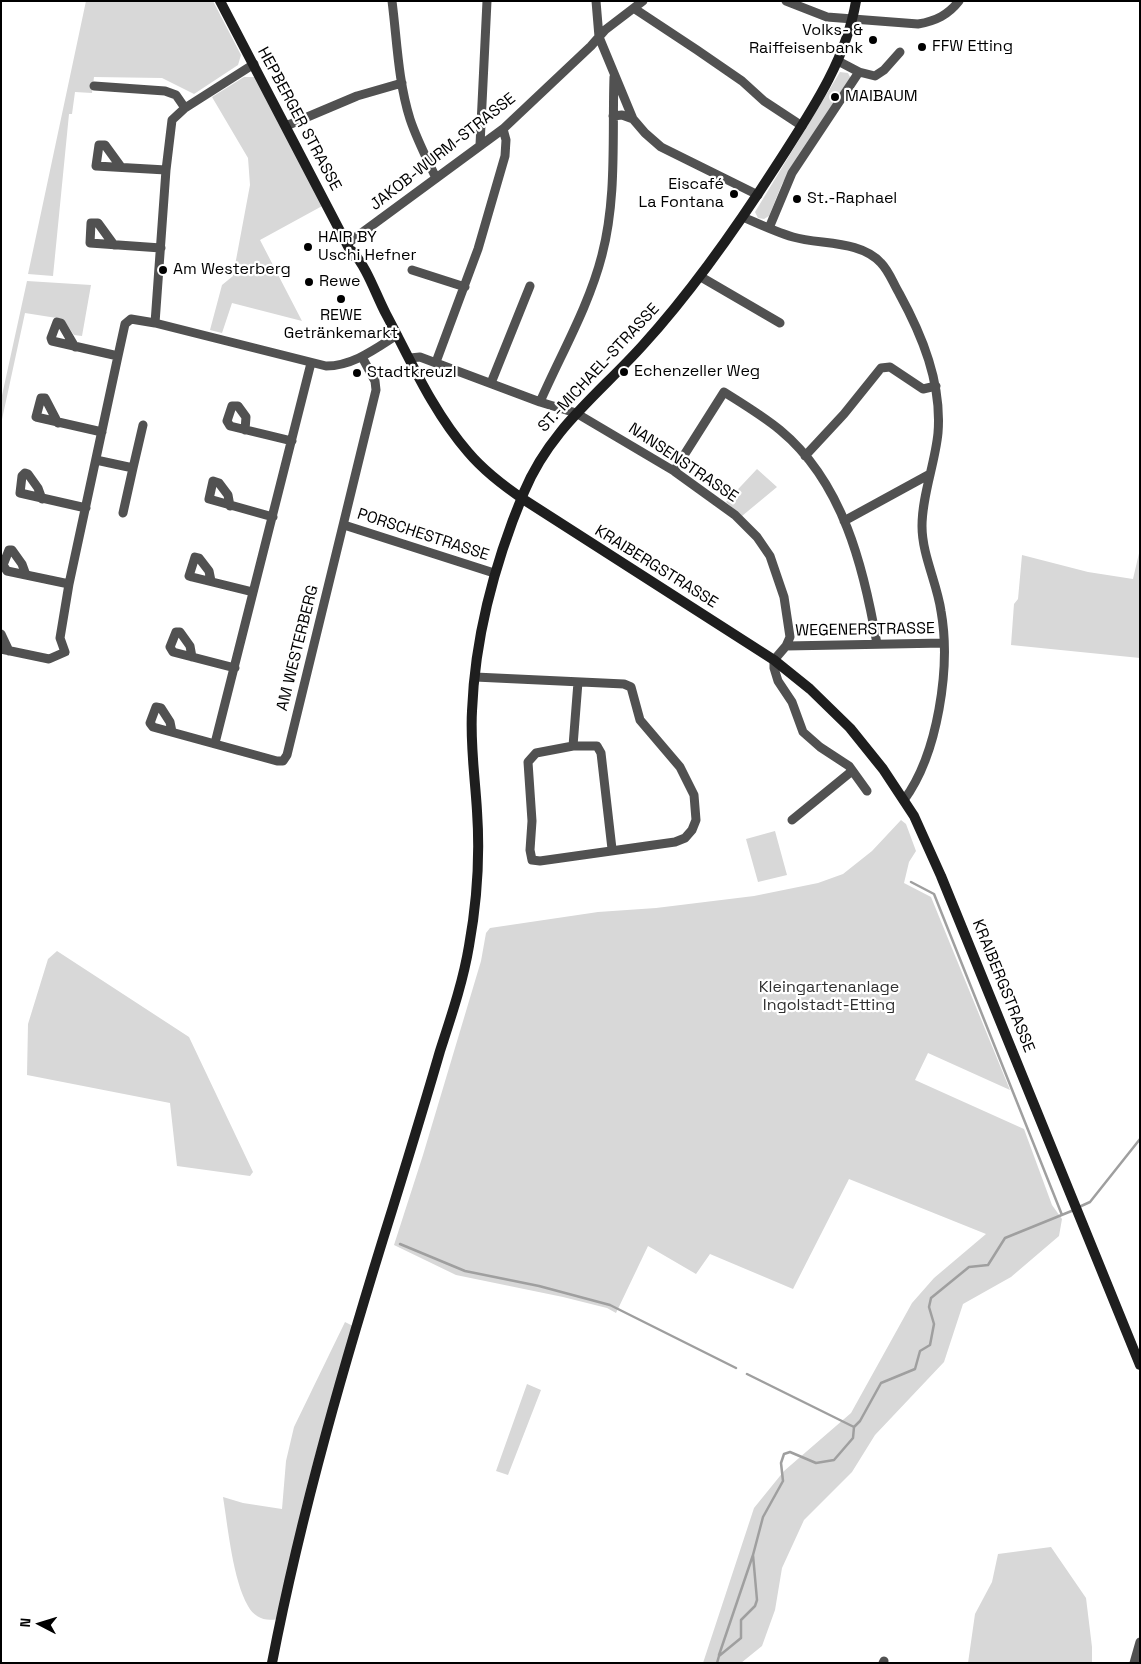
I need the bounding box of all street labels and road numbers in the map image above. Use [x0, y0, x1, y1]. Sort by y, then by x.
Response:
street label: HEPBERGER STRASSE [253, 44, 345, 194]
street label: JAKOB-WURM-STRASSE [366, 89, 520, 215]
street label: ST.-MICHAEL-STRASSE [534, 300, 664, 436]
street label: NANSENSTRASSE [624, 419, 742, 507]
street label: PORSCHESTRASSE [355, 505, 491, 565]
street label: KRAIBERGSTRASSE [591, 521, 721, 613]
street label: AM WESTERBERG [273, 583, 323, 713]
street label: WEGENERSTRASSE [795, 619, 935, 641]
street label: KRAIBERGSTRASSE [968, 917, 1038, 1055]

